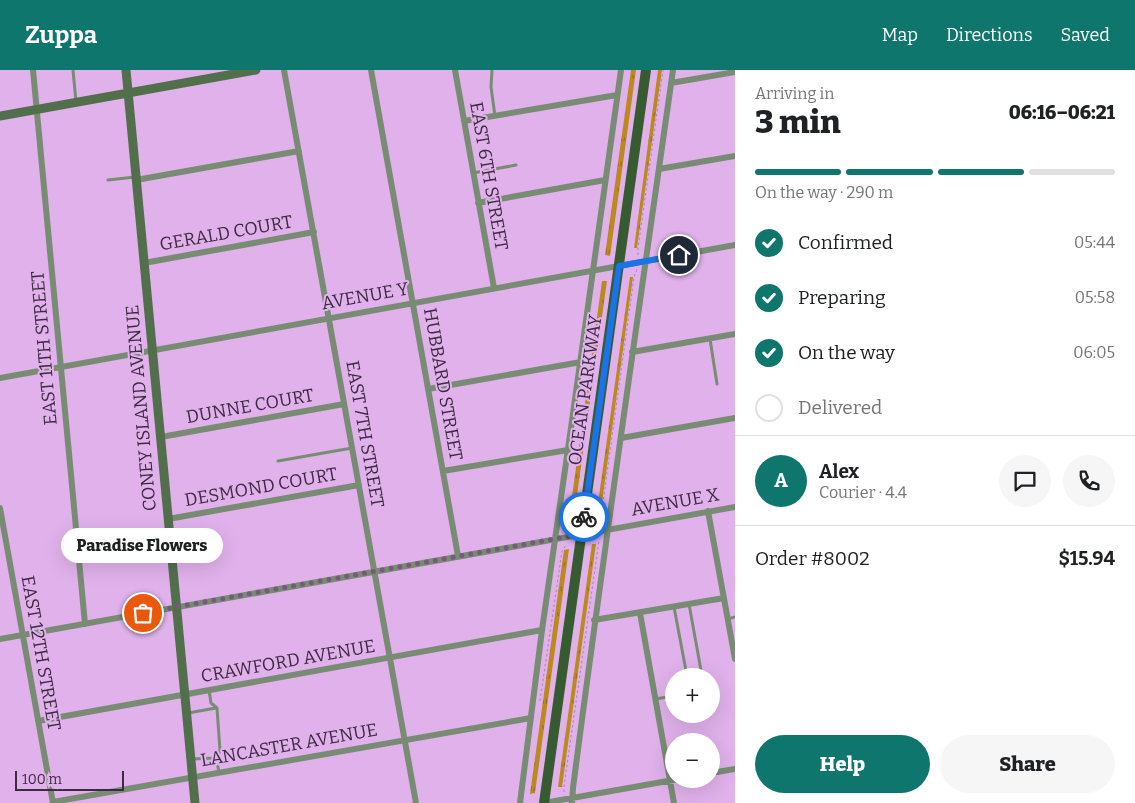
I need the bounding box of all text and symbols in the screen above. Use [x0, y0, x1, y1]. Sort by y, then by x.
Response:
text: Zuppa [25, 21, 97, 49]
text: Map [882, 24, 918, 46]
text: Directions [946, 24, 1033, 46]
text: Saved [1061, 24, 1110, 46]
text: Arriving in [755, 84, 834, 103]
street label: EAST 6TH STREET [465, 100, 513, 252]
text: 06:16–06:21 [1009, 101, 1115, 124]
text: 3 min [755, 103, 841, 141]
text: On the way · 290 m [755, 183, 893, 202]
street label: GERALD COURT [158, 210, 295, 256]
icon: check [755, 229, 783, 257]
text: Confirmed [798, 231, 893, 254]
text: 05:44 [1074, 233, 1115, 252]
pin [658, 234, 700, 276]
icon: home [665, 241, 693, 269]
street label: EAST 11TH STREET [26, 270, 62, 426]
street label: AVENUE Y [320, 277, 411, 314]
icon: check [755, 284, 783, 312]
text: Preparing [798, 286, 886, 309]
text: 05:58 [1075, 288, 1115, 307]
street label: CONEY ISLAND AVENUE [121, 304, 161, 512]
street label: HUBBARD STREET [419, 306, 467, 462]
street label: OCEAN PARKWAY [564, 313, 607, 467]
icon: check [755, 339, 783, 367]
text: On the way [798, 341, 895, 364]
text: 06:05 [1073, 343, 1115, 362]
street label: EAST 7TH STREET [341, 359, 389, 510]
street label: DUNNE COURT [184, 384, 316, 428]
text: Delivered [798, 396, 882, 419]
button: chat [999, 455, 1051, 507]
button: phone [1063, 455, 1115, 507]
text: Alex [819, 460, 859, 483]
street label: DESMOND COURT [183, 463, 340, 511]
text: A [774, 469, 788, 492]
street label: AVENUE X [629, 483, 721, 521]
text: Courier · 4.4 [819, 483, 907, 502]
courier [559, 492, 609, 542]
icon: bike [570, 503, 598, 531]
callout: Paradise Flowers [62, 528, 224, 563]
text: Paradise Flowers [77, 536, 207, 555]
text: Order #8002 [755, 547, 869, 570]
text: $15.94 [1058, 547, 1115, 570]
street label: EAST 12TH STREET [17, 574, 66, 733]
pin [122, 592, 164, 634]
icon: bag [129, 599, 157, 627]
street label: CRAWFORD AVENUE [199, 635, 377, 687]
map controls [665, 668, 720, 788]
button: + [665, 668, 720, 723]
street label: LANCASTER AVENUE [199, 719, 379, 771]
button: − [665, 733, 720, 788]
button: Help [755, 735, 930, 793]
button: Share [940, 735, 1115, 793]
scale bar [15, 768, 124, 791]
text: 100 m [22, 771, 62, 788]

